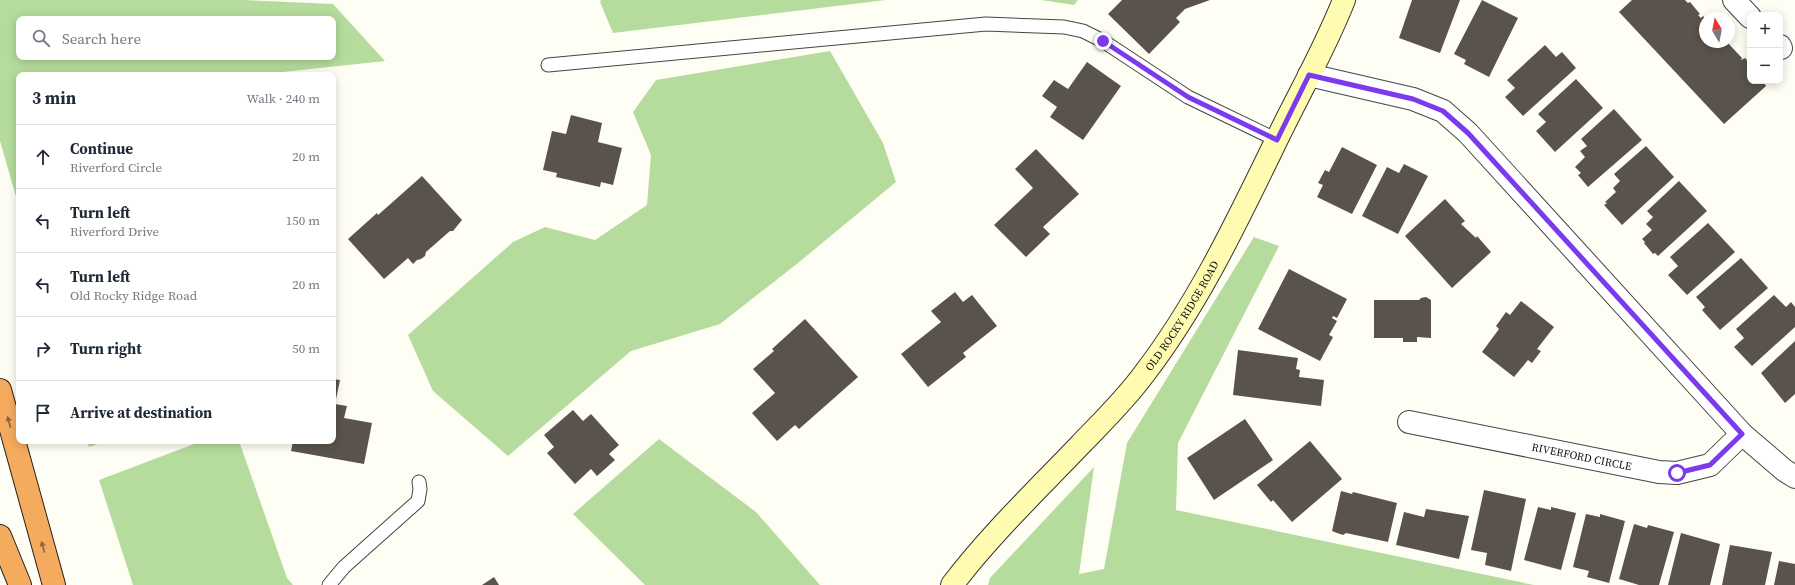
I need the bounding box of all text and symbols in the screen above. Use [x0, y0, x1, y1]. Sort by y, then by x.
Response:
north arrow [1699, 12, 1735, 48]
map controls [1747, 12, 1783, 84]
button: + [1747, 12, 1783, 48]
search box [16, 16, 336, 60]
icon: search [30, 27, 52, 49]
text: Search here [62, 28, 141, 49]
route end [1094, 32, 1112, 50]
button: − [1747, 48, 1783, 84]
text: 3 min [32, 86, 76, 110]
text: Walk · 240 m [247, 90, 320, 107]
text: Continue [70, 138, 133, 159]
icon: ahead [32, 146, 54, 168]
text: 20 m [292, 148, 320, 165]
text: Riverford Circle [70, 159, 162, 176]
text: Turn left [70, 202, 130, 223]
icon: left [32, 210, 54, 232]
text: 150 m [286, 212, 320, 229]
text: Riverford Drive [70, 223, 159, 240]
street label: OLD ROCKY RIDGE ROAD [1142, 258, 1223, 374]
text: Turn left [70, 266, 130, 287]
icon: left [32, 274, 54, 296]
text: 20 m [292, 276, 320, 293]
text: Old Rocky Ridge Road [70, 287, 197, 304]
icon: right [32, 338, 54, 360]
text: Turn right [70, 338, 142, 359]
text: 50 m [292, 340, 320, 357]
icon: arrive [32, 402, 54, 424]
text: Arrive at destination [70, 402, 212, 423]
one-way arrow [6, 416, 12, 428]
street label: RIVERFORD CIRCLE [1530, 440, 1633, 474]
route start [1668, 464, 1686, 482]
one-way arrow [40, 541, 46, 553]

